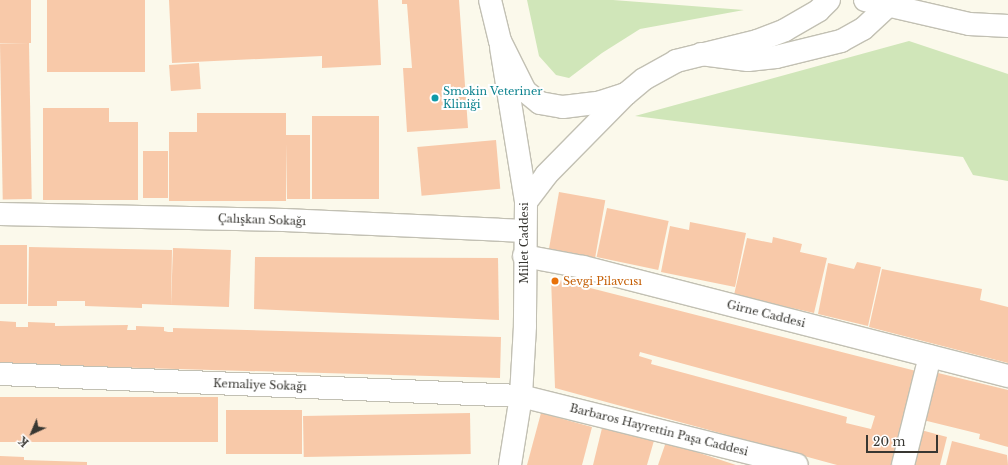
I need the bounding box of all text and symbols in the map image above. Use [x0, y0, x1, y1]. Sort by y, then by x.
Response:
place label: Smokin Veteriner Kliniği [443, 85, 543, 111]
marker: Smokin Veteriner Kliniği [430, 93, 440, 103]
street label: Millet Caddesi [517, 202, 531, 284]
street label: Çalışkan Sokağı [218, 212, 306, 228]
place label: Sevgi Pilavcısı [563, 274, 642, 288]
marker: Sevgi Pilavcısı [550, 276, 560, 286]
street label: Girne Caddesi [725, 298, 807, 330]
street label: Kemaliye Sokağı [213, 377, 307, 393]
street label: Barbaros Hayrettin Paşa Caddesi [568, 401, 750, 459]
north arrow [12, 413, 52, 453]
scale bar [868, 427, 940, 453]
text: K [16, 433, 32, 450]
text: 20 m [873, 434, 905, 449]

